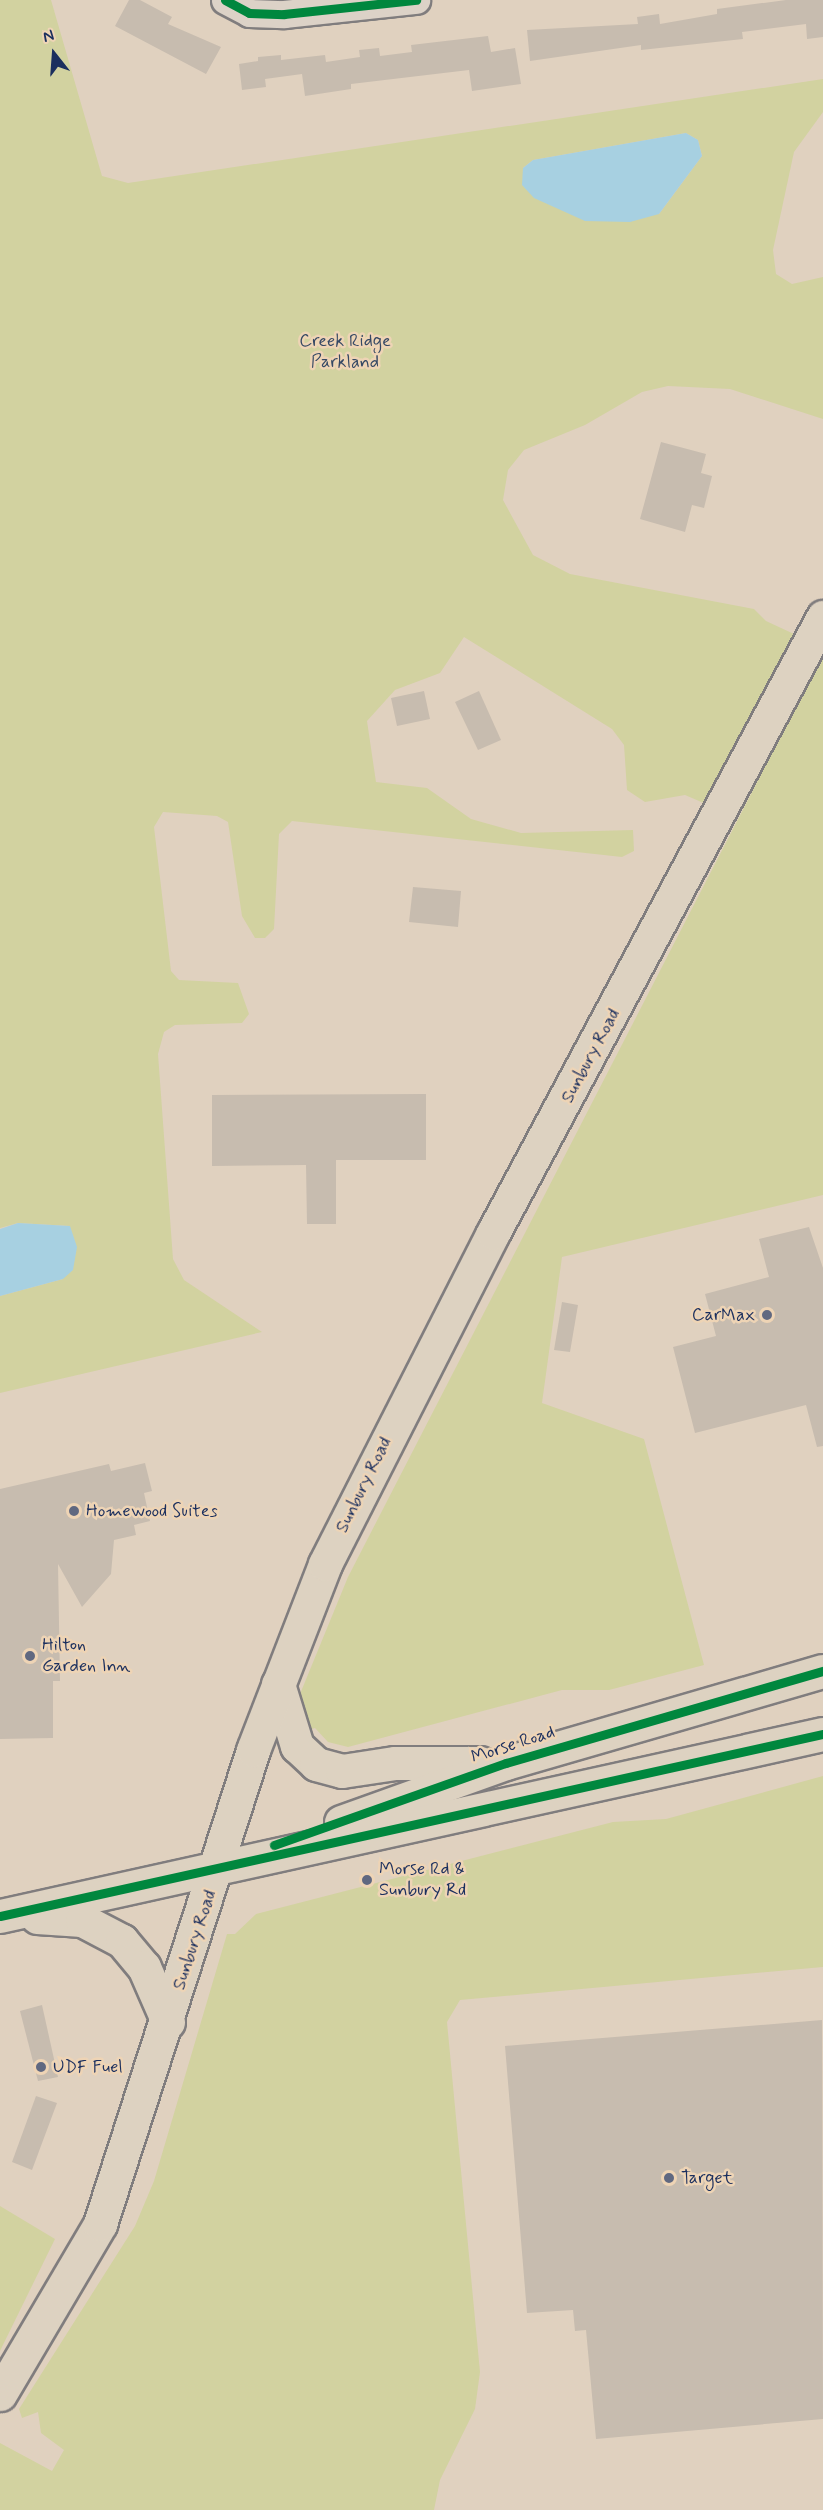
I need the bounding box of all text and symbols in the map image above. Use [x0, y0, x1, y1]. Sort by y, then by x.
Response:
north arrow [24, 24, 84, 84]
text: N [40, 25, 57, 48]
park label: Creek Ridge Parkland [300, 331, 390, 374]
street label: Sunbury Road [557, 1006, 625, 1106]
place label: CarMax [692, 1304, 755, 1326]
marker: CarMax [760, 1308, 774, 1322]
street label: Sunbury Road [332, 1434, 396, 1536]
place label: Homewood Suites [86, 1500, 217, 1522]
marker: Homewood Suites [67, 1504, 81, 1518]
place label: Hilton Garden Inn [42, 1635, 130, 1678]
marker: Hilton Garden Inn [23, 1649, 37, 1663]
street label: Morse Road [468, 1721, 558, 1769]
place label: Morse Rd & Sunbury Rd [379, 1859, 465, 1902]
marker: Morse Rd & Sunbury Rd [360, 1873, 374, 1887]
street label: Sunbury Road [169, 1888, 221, 1992]
place label: UDF Fuel [53, 2056, 122, 2078]
marker: UDF Fuel [34, 2060, 48, 2074]
place label: Target [681, 2167, 733, 2189]
marker: Target [662, 2171, 676, 2185]

